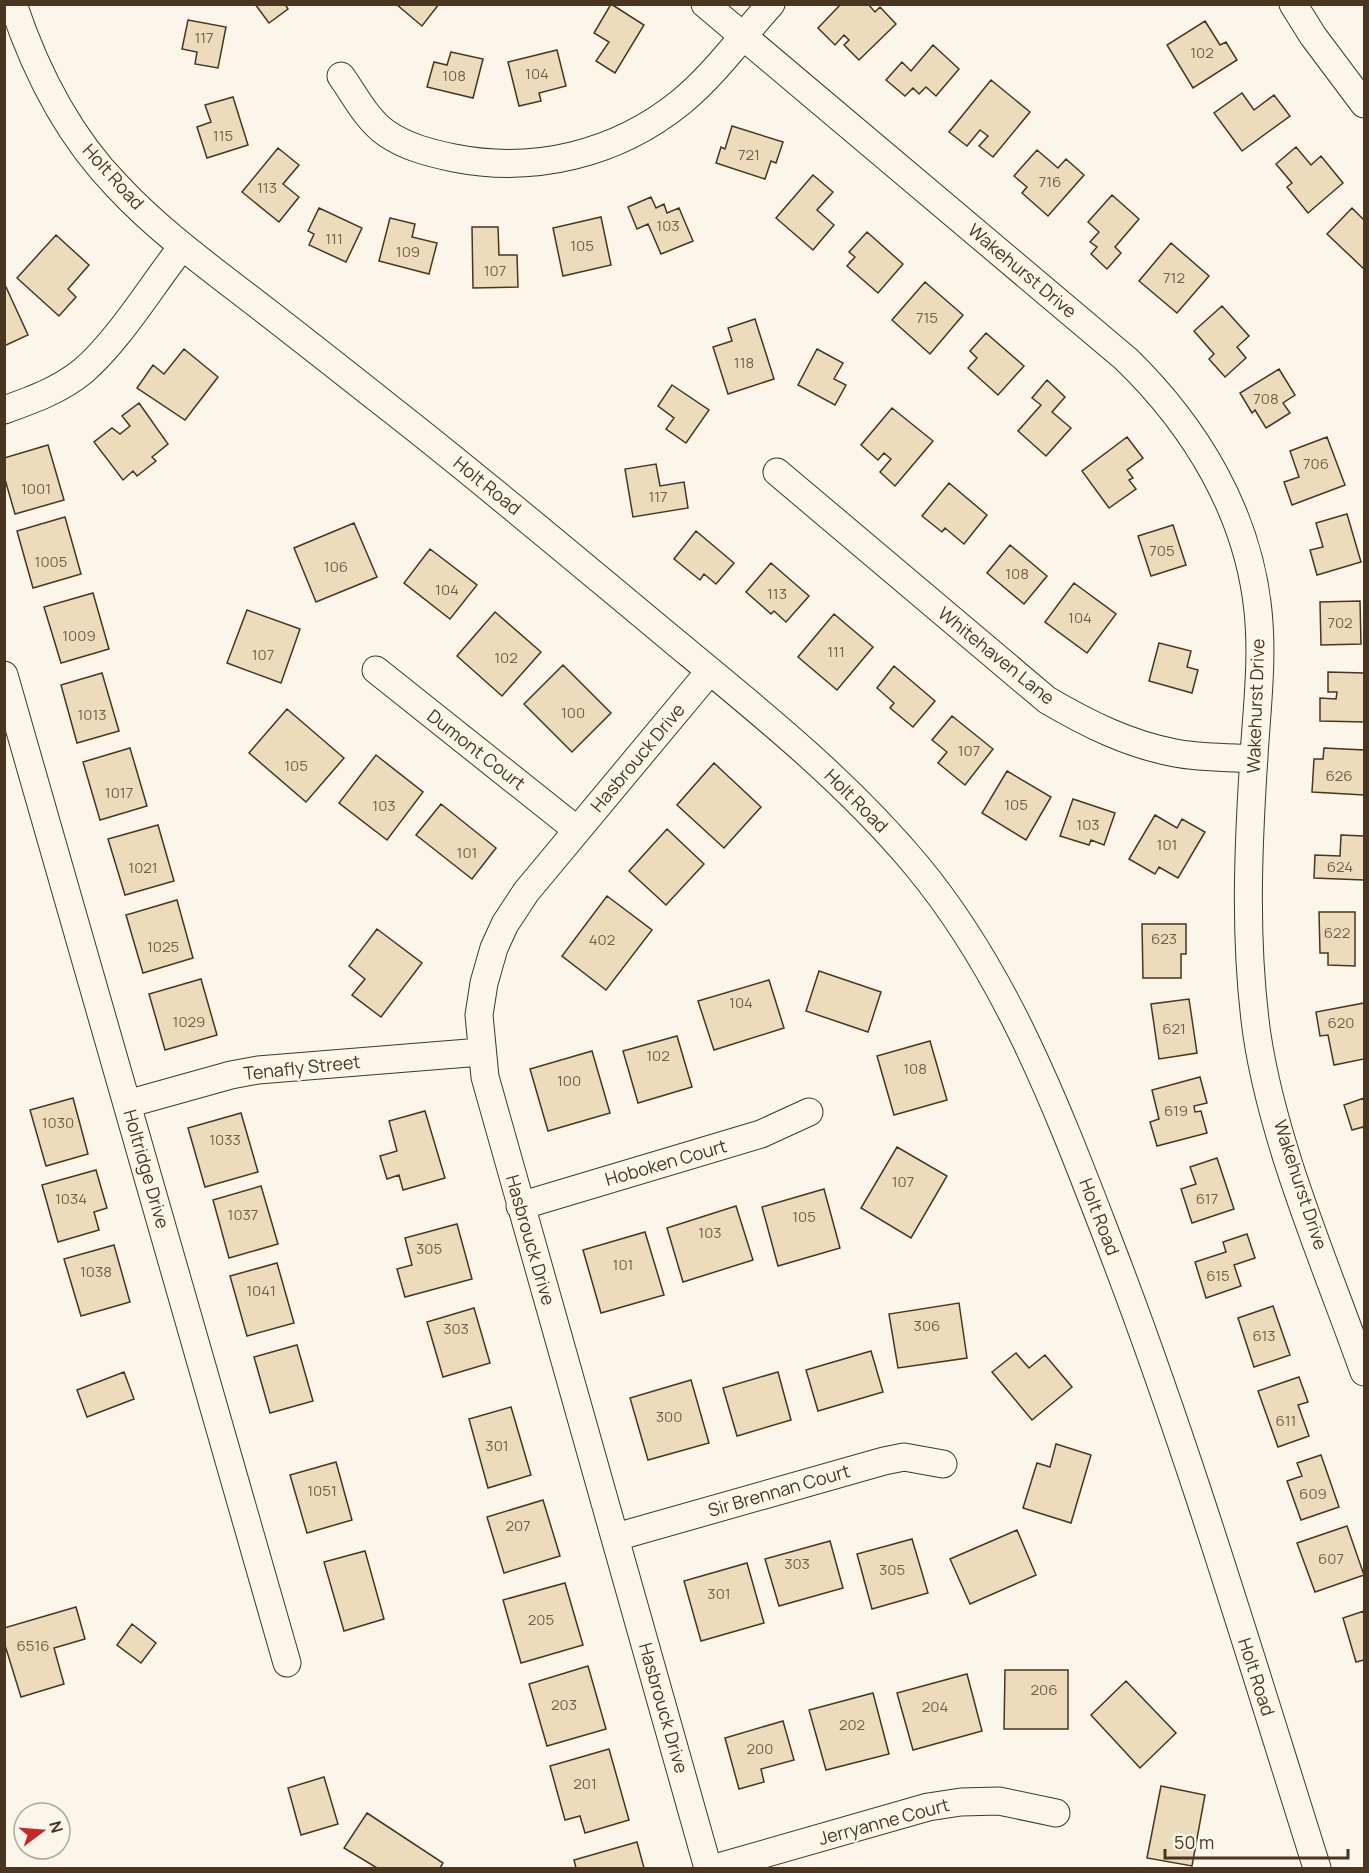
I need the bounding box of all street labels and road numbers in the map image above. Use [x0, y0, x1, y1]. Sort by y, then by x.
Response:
street label: Holt Road [78, 138, 150, 214]
street label: Wakehurst Drive [963, 218, 1082, 323]
street label: Holt Road [449, 451, 527, 520]
street label: Whitehaven Lane [933, 601, 1060, 710]
street label: Wakehurst Drive [1241, 638, 1269, 774]
street label: Hasbrouck Drive [585, 698, 690, 817]
street label: Dumont Court [423, 703, 531, 795]
street label: Holt Road [820, 763, 894, 837]
street label: Tenafly Street [242, 1049, 362, 1085]
street label: Holtridge Drive [119, 1106, 175, 1231]
street label: Wakehurst Drive [1269, 1117, 1333, 1253]
street label: Hoboken Court [602, 1133, 729, 1191]
street label: Hasbrouck Drive [501, 1172, 561, 1308]
street label: Holt Road [1074, 1175, 1126, 1259]
street label: Sir Brennan Court [705, 1458, 852, 1522]
street label: Holt Road [1233, 1635, 1281, 1719]
street label: Hasbrouck Drive [634, 1640, 694, 1776]
street label: Jerryanne Court [816, 1792, 952, 1850]

